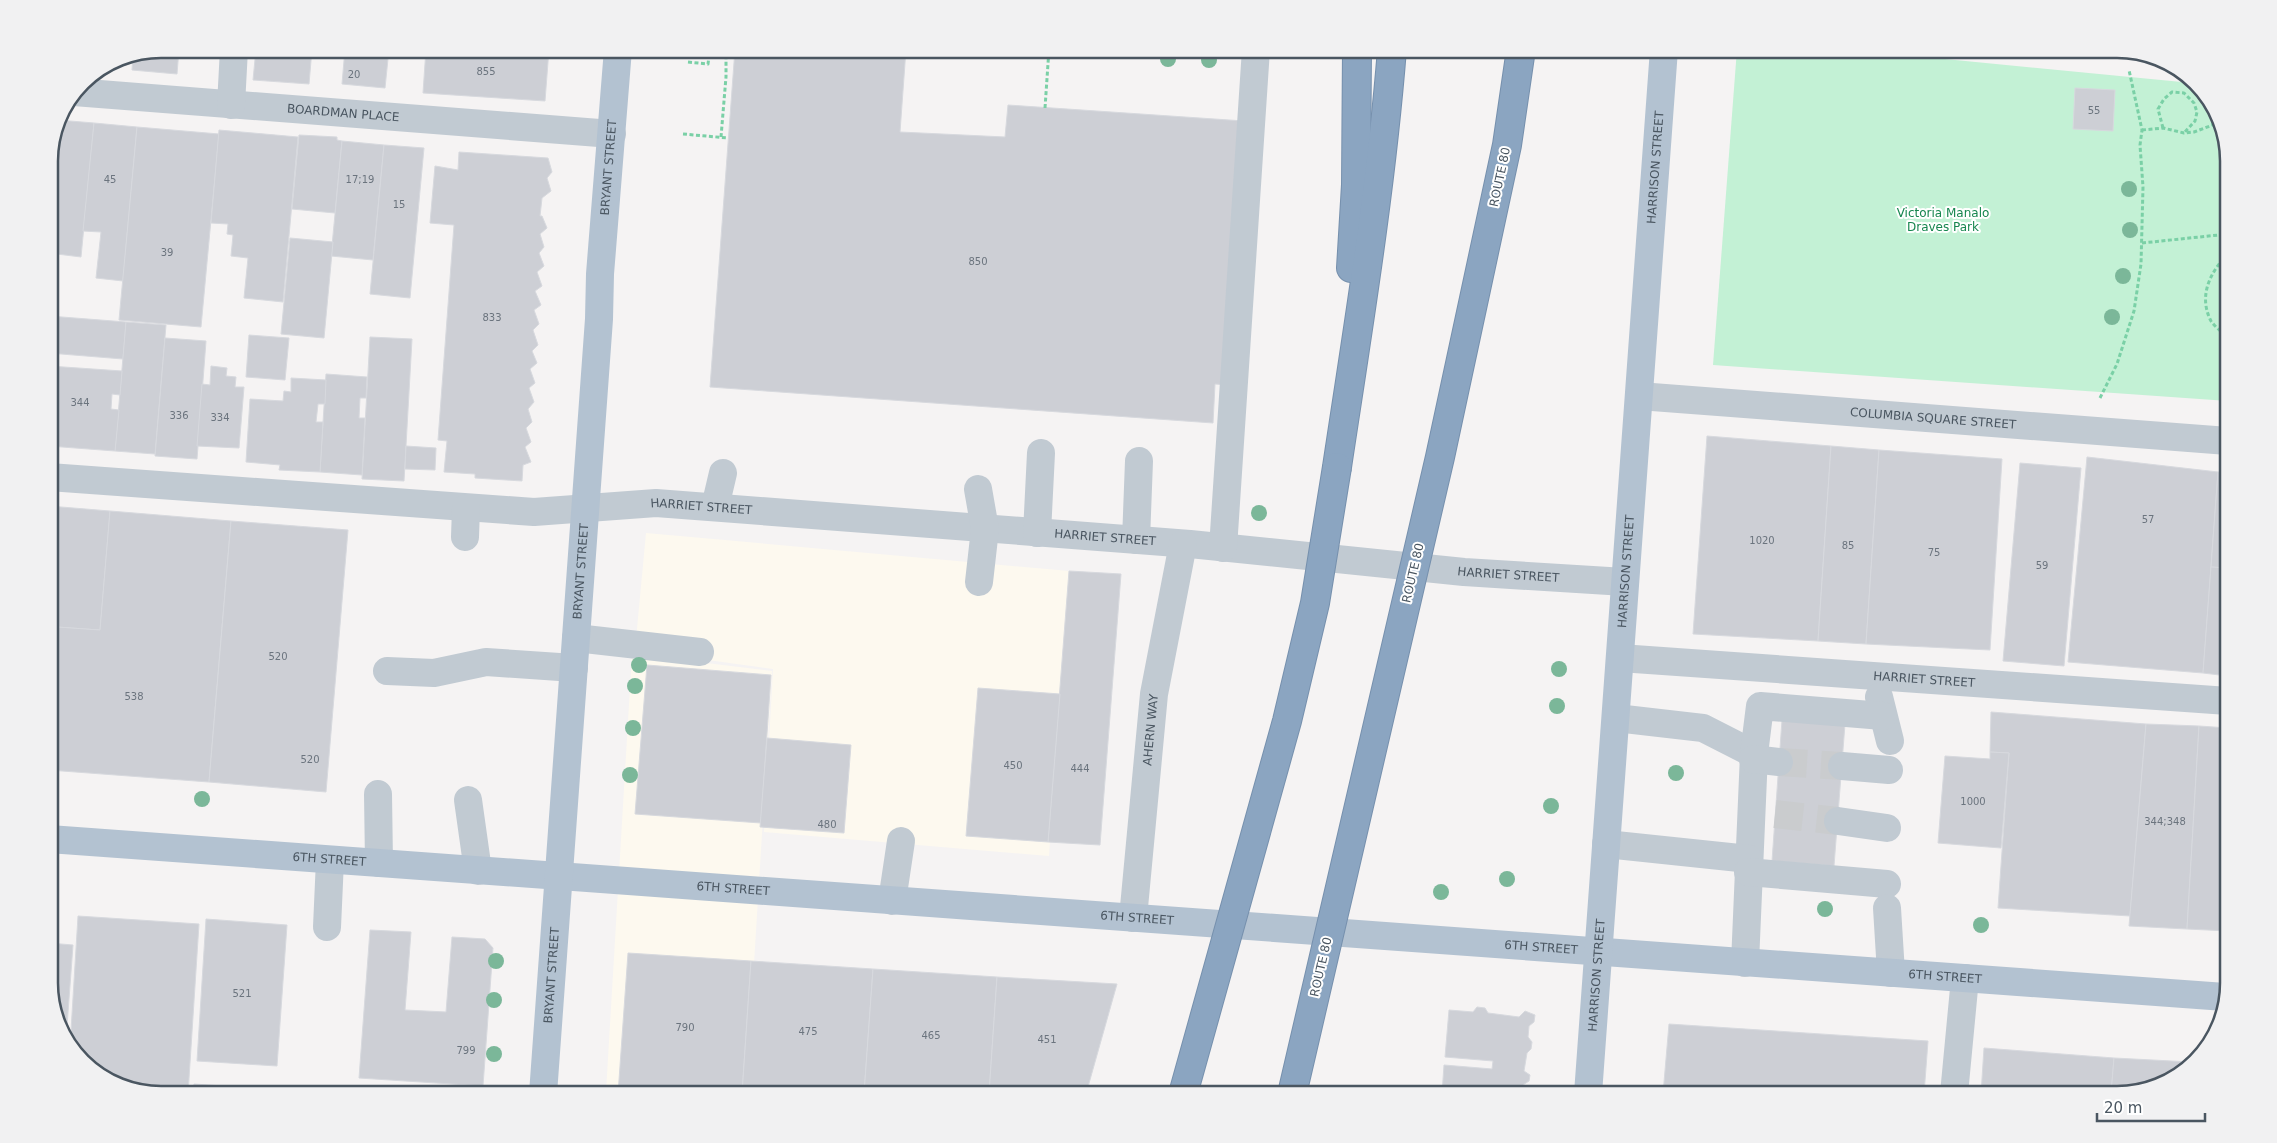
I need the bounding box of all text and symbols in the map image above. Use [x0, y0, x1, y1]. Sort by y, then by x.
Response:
house number: 855 [476, 66, 496, 77]
house number: 20 [348, 69, 360, 80]
street label: BOARDMAN PLACE [286, 102, 400, 124]
house number: 55 [2088, 105, 2100, 116]
street label: HARRISON STREET [1644, 110, 1667, 224]
street label: BRYANT STREET [598, 118, 619, 216]
street label: ROUTE 80 [1487, 146, 1513, 208]
house number: 45 [104, 174, 116, 185]
house number: 17;19 [346, 174, 374, 185]
house number: 15 [393, 199, 405, 210]
park label: Victoria Manalo Draves Park [1897, 206, 1989, 234]
house number: 39 [161, 247, 173, 258]
house number: 850 [968, 256, 988, 267]
house number: 833 [482, 312, 502, 323]
house number: 344 [70, 397, 90, 408]
street label: COLUMBIA SQUARE STREET [1850, 405, 2017, 432]
house number: 336 [169, 410, 189, 421]
house number: 334 [210, 412, 230, 423]
street label: HARRIET STREET [650, 496, 753, 517]
street label: HARRISON STREET [1615, 514, 1637, 628]
house number: 57 [2142, 514, 2154, 525]
street label: BRYANT STREET [570, 522, 591, 620]
street label: HARRIET STREET [1054, 527, 1157, 548]
house number: 1020 [1749, 535, 1775, 546]
house number: 85 [1842, 540, 1854, 551]
street label: ROUTE 80 [1399, 542, 1427, 604]
house number: 75 [1928, 547, 1940, 558]
house number: 59 [2036, 560, 2048, 571]
street label: HARRIET STREET [1457, 564, 1560, 585]
house number: 520 [268, 651, 288, 662]
street label: HARRIET STREET [1873, 669, 1976, 690]
house number: 538 [124, 691, 144, 702]
street label: AHERN WAY [1140, 693, 1161, 766]
house number: 520 [300, 754, 320, 765]
house number: 450 [1003, 760, 1023, 771]
house number: 444 [1070, 763, 1090, 774]
house number: 1000 [1960, 796, 1986, 807]
house number: 344;348 [2144, 816, 2186, 827]
house number: 480 [817, 819, 837, 830]
street label: 6TH STREET [292, 850, 367, 869]
street label: 6TH STREET [696, 879, 771, 898]
street label: 6TH STREET [1100, 908, 1175, 928]
street label: HARRISON STREET [1586, 918, 1608, 1032]
street label: BRYANT STREET [541, 926, 562, 1024]
street label: ROUTE 80 [1307, 936, 1335, 998]
street label: 6TH STREET [1504, 938, 1579, 957]
street label: 6TH STREET [1908, 967, 1983, 986]
house number: 521 [232, 988, 252, 999]
house number: 790 [675, 1022, 695, 1033]
house number: 475 [798, 1026, 818, 1037]
house number: 465 [921, 1030, 941, 1041]
house number: 451 [1037, 1034, 1057, 1045]
house number: 799 [456, 1045, 476, 1056]
scale bar [2097, 1090, 2204, 1122]
text: 20 m [2104, 1099, 2142, 1117]

